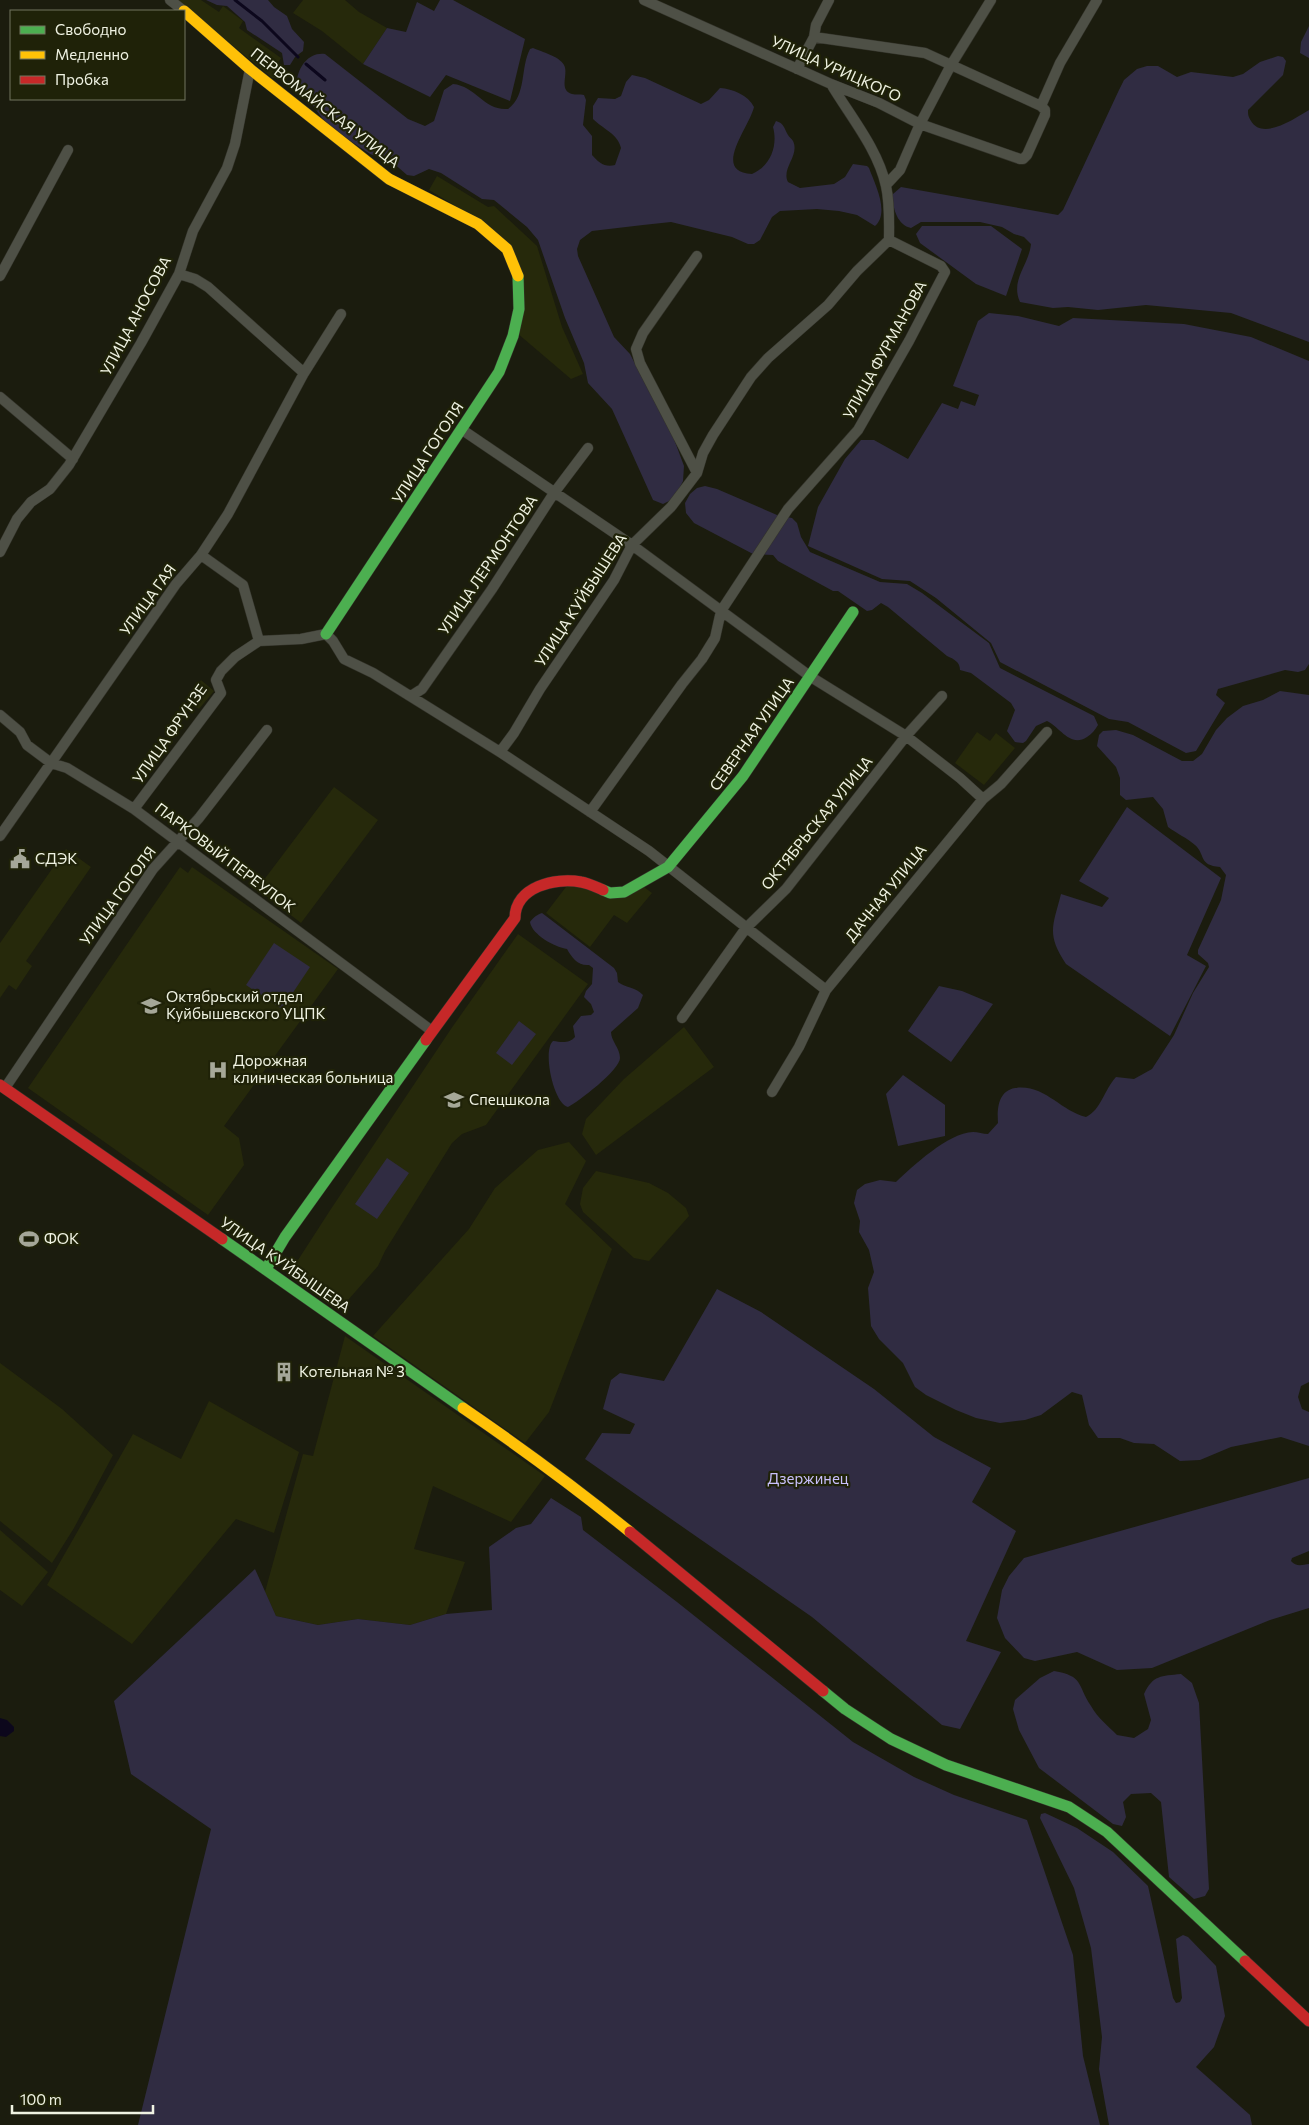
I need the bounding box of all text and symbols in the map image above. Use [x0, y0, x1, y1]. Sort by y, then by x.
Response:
legend [10, 10, 185, 100]
text: Свободно [55, 20, 126, 38]
street label: УЛИЦА УРИЦКОГО [769, 31, 904, 105]
street label: ПЕРВОМАЙСКАЯ УЛИЦА [248, 43, 404, 171]
text: Медленно [55, 45, 129, 63]
text: Пробка [55, 70, 109, 88]
street label: УЛИЦА АНОСОВА [96, 253, 174, 378]
street label: УЛИЦА ФУРМАНОВА [839, 277, 930, 422]
street label: УЛИЦА ГОГОЛЯ [388, 398, 467, 507]
street label: УЛИЦА ЛЕРМОНТОВА [434, 491, 541, 638]
street label: УЛИЦА КУЙБЫШЕВА [530, 530, 630, 669]
street label: УЛИЦА ГАЯ [115, 560, 179, 639]
street label: СЕВЕРНАЯ УЛИЦА [705, 673, 797, 794]
street label: УЛИЦА ФРУНЗЕ [128, 680, 210, 786]
street label: ОКТЯБРЬСКАЯ УЛИЦА [757, 752, 876, 893]
street label: ПАРКОВЫЙ ПЕРЕУЛОК [152, 799, 299, 916]
street label: ДАЧНАЯ УЛИЦА [841, 840, 930, 944]
street label: УЛИЦА ГОГОЛЯ [75, 843, 159, 948]
public building icon: СДЭК [9, 848, 31, 870]
place label: СДЭК [35, 849, 77, 867]
place label: Октябрьский отдел Куйбышевского УЦПК [166, 987, 325, 1022]
school or university icon: Октябрьский отдел Куйбышевского УЦПК [140, 995, 162, 1017]
place label: Дорожная клиническая больница [233, 1051, 393, 1086]
hospital icon: Дорожная клиническая больница [207, 1059, 229, 1081]
school or university icon: Спецшкола [443, 1089, 465, 1111]
place label: Спецшкола [469, 1090, 550, 1108]
street label: УЛИЦА КУЙБЫШЕВА [217, 1212, 354, 1316]
sports icon: ФОК [18, 1228, 40, 1250]
place label: ФОК [44, 1229, 79, 1247]
building icon: Котельная № 3 [273, 1361, 295, 1383]
place label: Котельная № 3 [299, 1362, 405, 1380]
park label: Дзержинец [767, 1469, 849, 1487]
scale bar [12, 2082, 154, 2114]
text: 100 m [20, 2090, 62, 2108]

